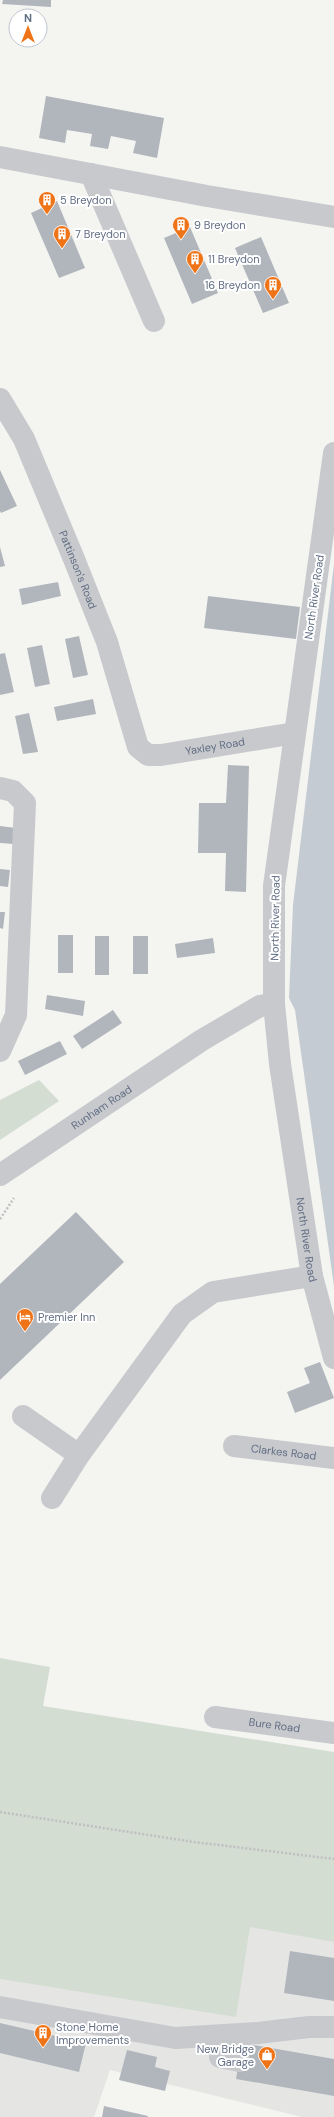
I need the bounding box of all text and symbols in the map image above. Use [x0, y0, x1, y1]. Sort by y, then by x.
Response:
north arrow [8, 8, 48, 48]
text: N [24, 11, 32, 25]
building icon: 5 Breydon [37, 190, 57, 215]
place label: 5 Breydon [60, 193, 112, 207]
building icon: 9 Breydon [171, 215, 191, 240]
place label: 9 Breydon [194, 218, 246, 232]
building icon: 7 Breydon [52, 224, 72, 249]
place label: 7 Breydon [75, 227, 126, 241]
building icon: 11 Breydon [185, 249, 205, 274]
place label: 11 Breydon [208, 252, 260, 266]
building icon: 16 Breydon [263, 275, 283, 300]
place label: 16 Breydon [205, 278, 260, 292]
street label: Pattinson's Road [56, 528, 100, 611]
street label: North River Road [301, 554, 327, 640]
street label: Yaxley Road [184, 734, 246, 758]
street label: North River Road [267, 875, 283, 961]
street label: Runham Road [68, 1082, 134, 1132]
street label: North River Road [293, 1196, 320, 1284]
hotel icon: Premier Inn [15, 1307, 35, 1332]
place label: Premier Inn [38, 1310, 95, 1324]
street label: Clarkes Road [250, 1441, 317, 1463]
street label: Bure Road [248, 1715, 301, 1735]
place label: Stone Home Improvements [56, 2020, 129, 2047]
building icon: Stone Home Improvements [33, 2023, 53, 2048]
place label: New Bridge Garage [197, 2042, 254, 2069]
shop icon: New Bridge Garage [257, 2045, 277, 2070]

